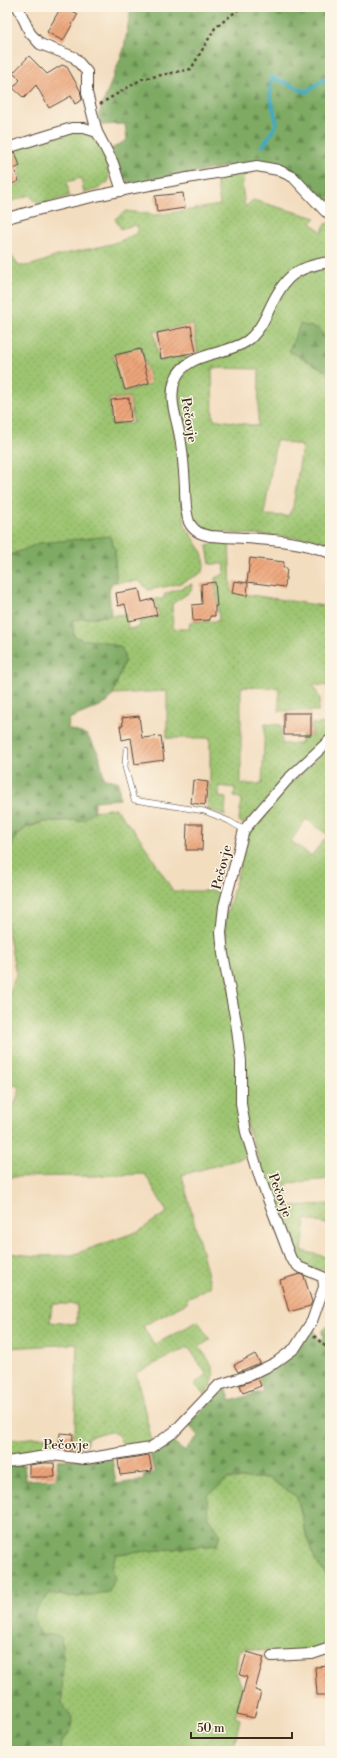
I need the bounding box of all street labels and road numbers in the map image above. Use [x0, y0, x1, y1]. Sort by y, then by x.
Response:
street label: Pečovje [178, 396, 201, 444]
street label: Pečovje [209, 843, 235, 891]
street label: Pečovje [265, 1171, 296, 1220]
street label: Pečovje [43, 1437, 89, 1453]

